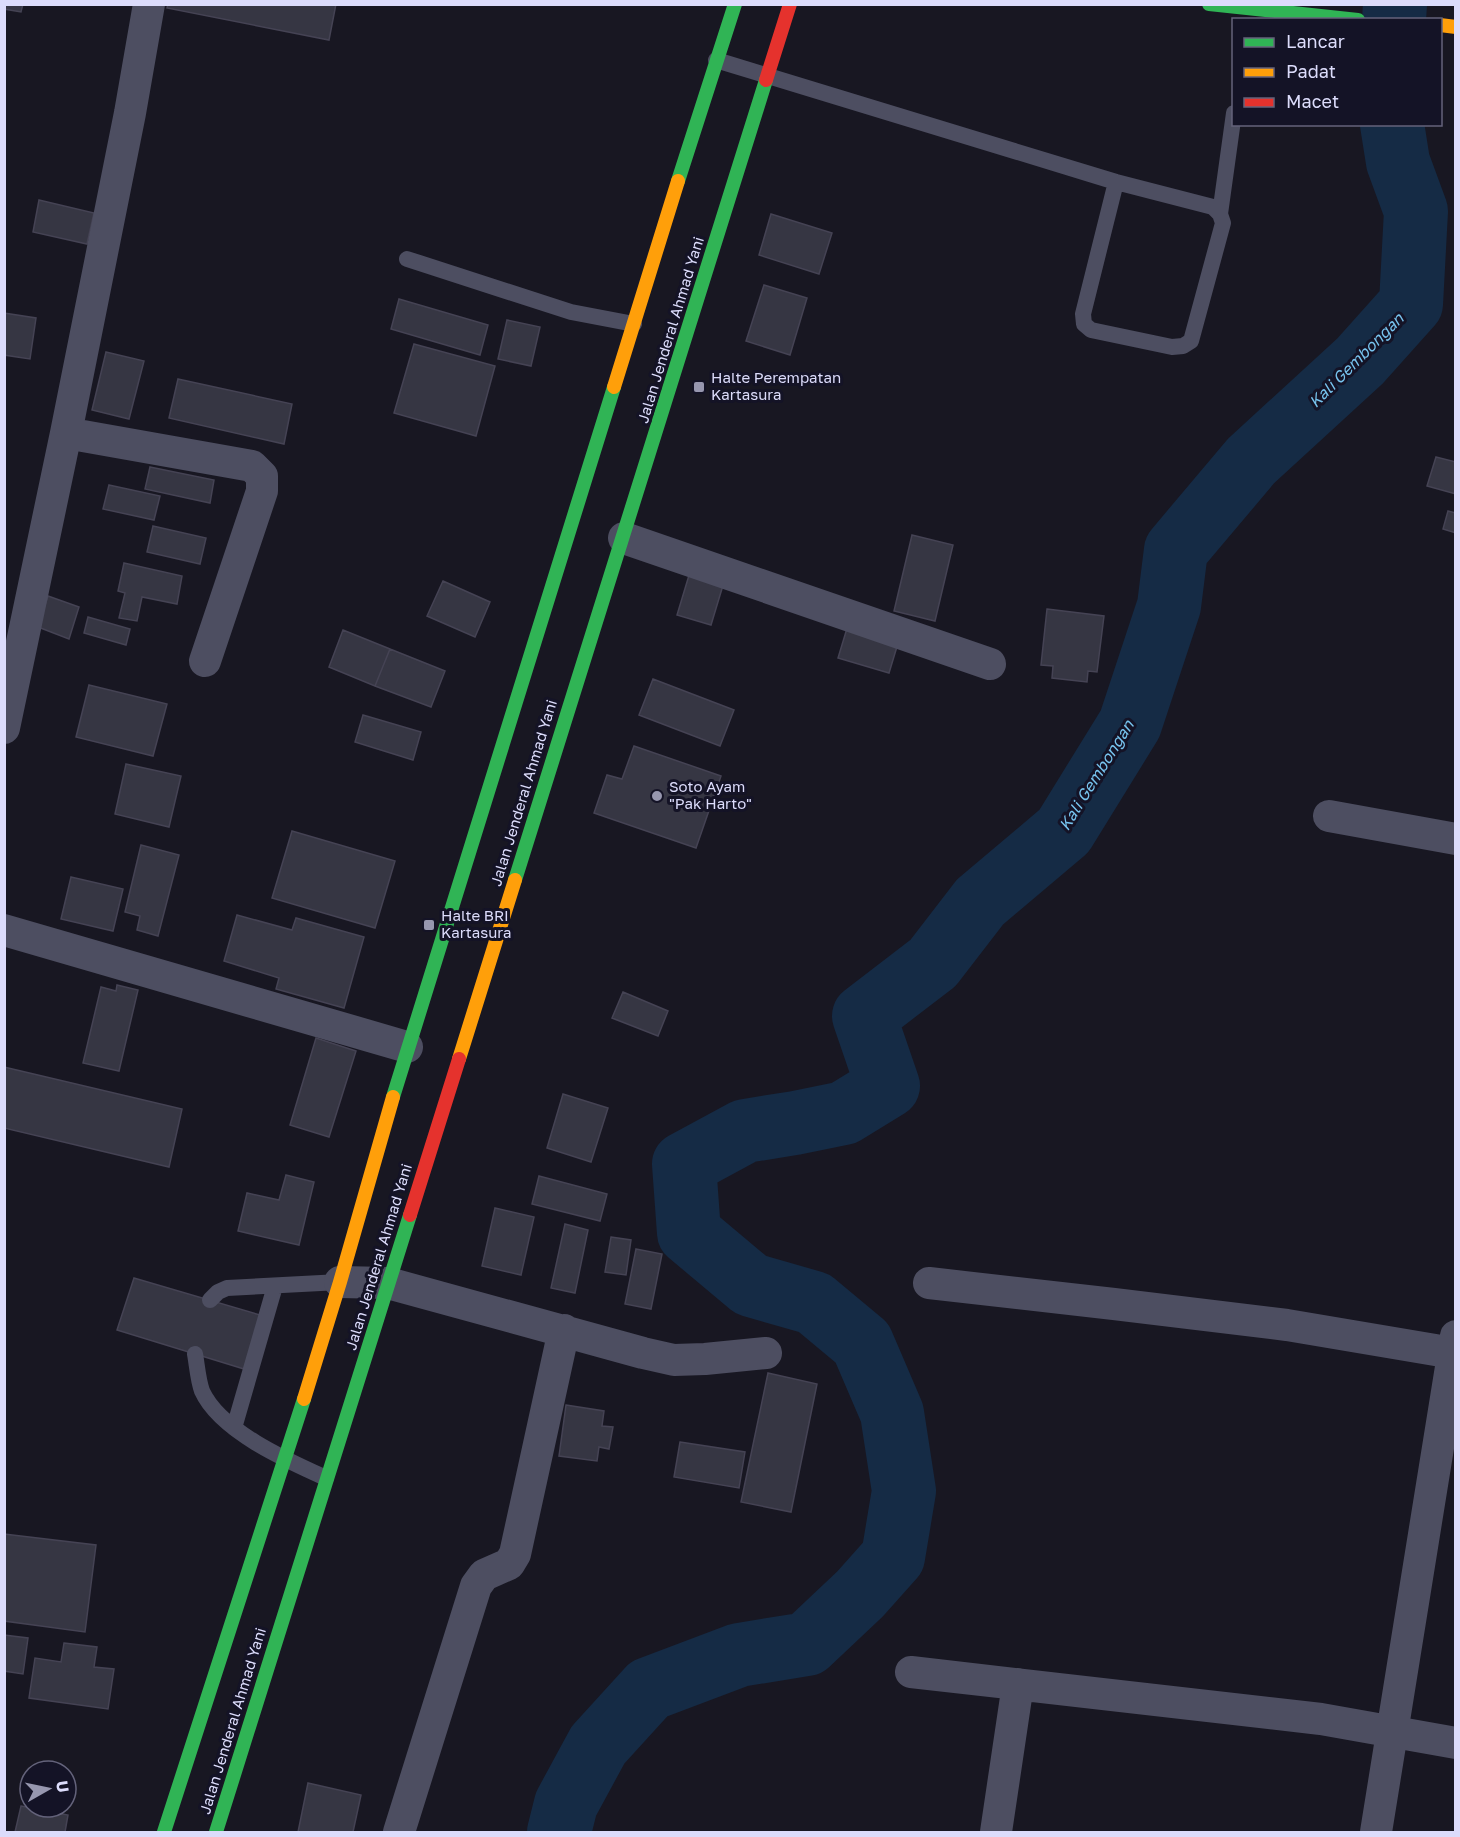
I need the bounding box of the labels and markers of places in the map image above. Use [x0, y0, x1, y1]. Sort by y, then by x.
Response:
place label: Halte Perempatan Kartasura [711, 368, 841, 403]
marker: Halte Perempatan Kartasura [692, 380, 706, 394]
place label: Soto Ayam "Pak Harto" [669, 777, 752, 812]
marker: Soto Ayam "Pak Harto" [650, 789, 664, 803]
place label: Halte BRI Kartasura [441, 906, 512, 941]
marker: Halte BRI Kartasura [422, 918, 436, 932]

